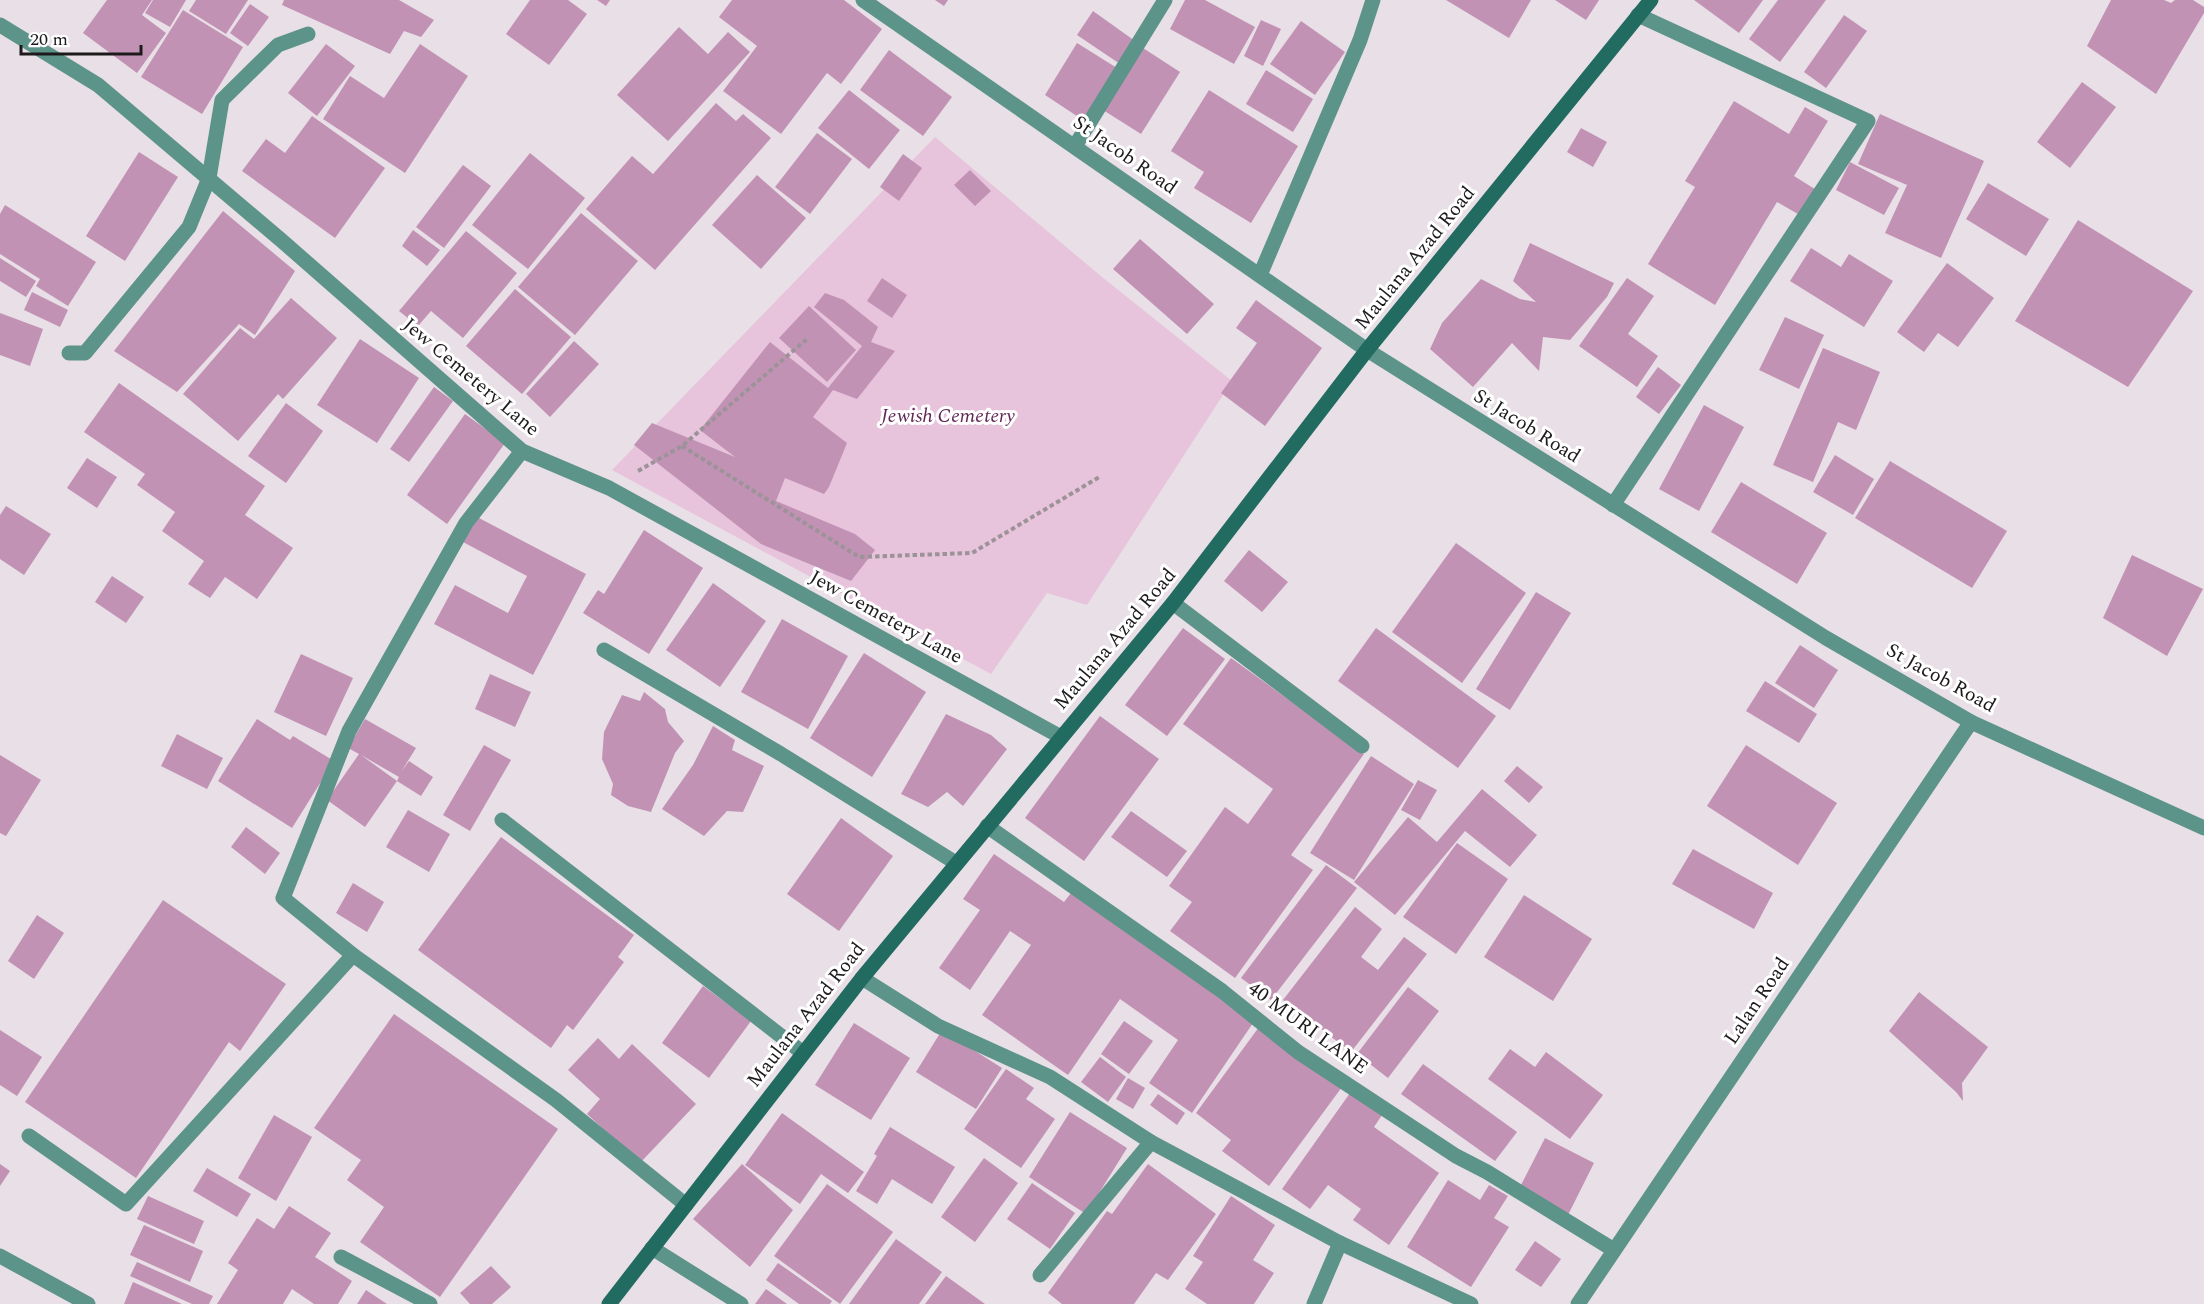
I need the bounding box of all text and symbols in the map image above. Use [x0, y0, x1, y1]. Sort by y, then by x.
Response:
scale bar [21, 18, 141, 56]
text: 20 m [30, 26, 68, 53]
street label: St Jacob Road [1067, 108, 1183, 202]
street label: Maulana Azad Road [1348, 180, 1482, 336]
street label: Jew Cemetery Lane [396, 310, 546, 444]
street label: St Jacob Road [1468, 381, 1586, 471]
park label: Jewish Cemetery [879, 401, 1015, 431]
street label: Maulana Azad Road [1046, 561, 1184, 717]
street label: Jew Cemetery Lane [804, 562, 968, 672]
street label: St Jacob Road [1881, 635, 2001, 721]
street label: Maulana Azad Road [740, 936, 872, 1094]
street label: Lalan Road [1717, 951, 1797, 1051]
street label: 40 MURI LANE [1242, 974, 1374, 1082]

